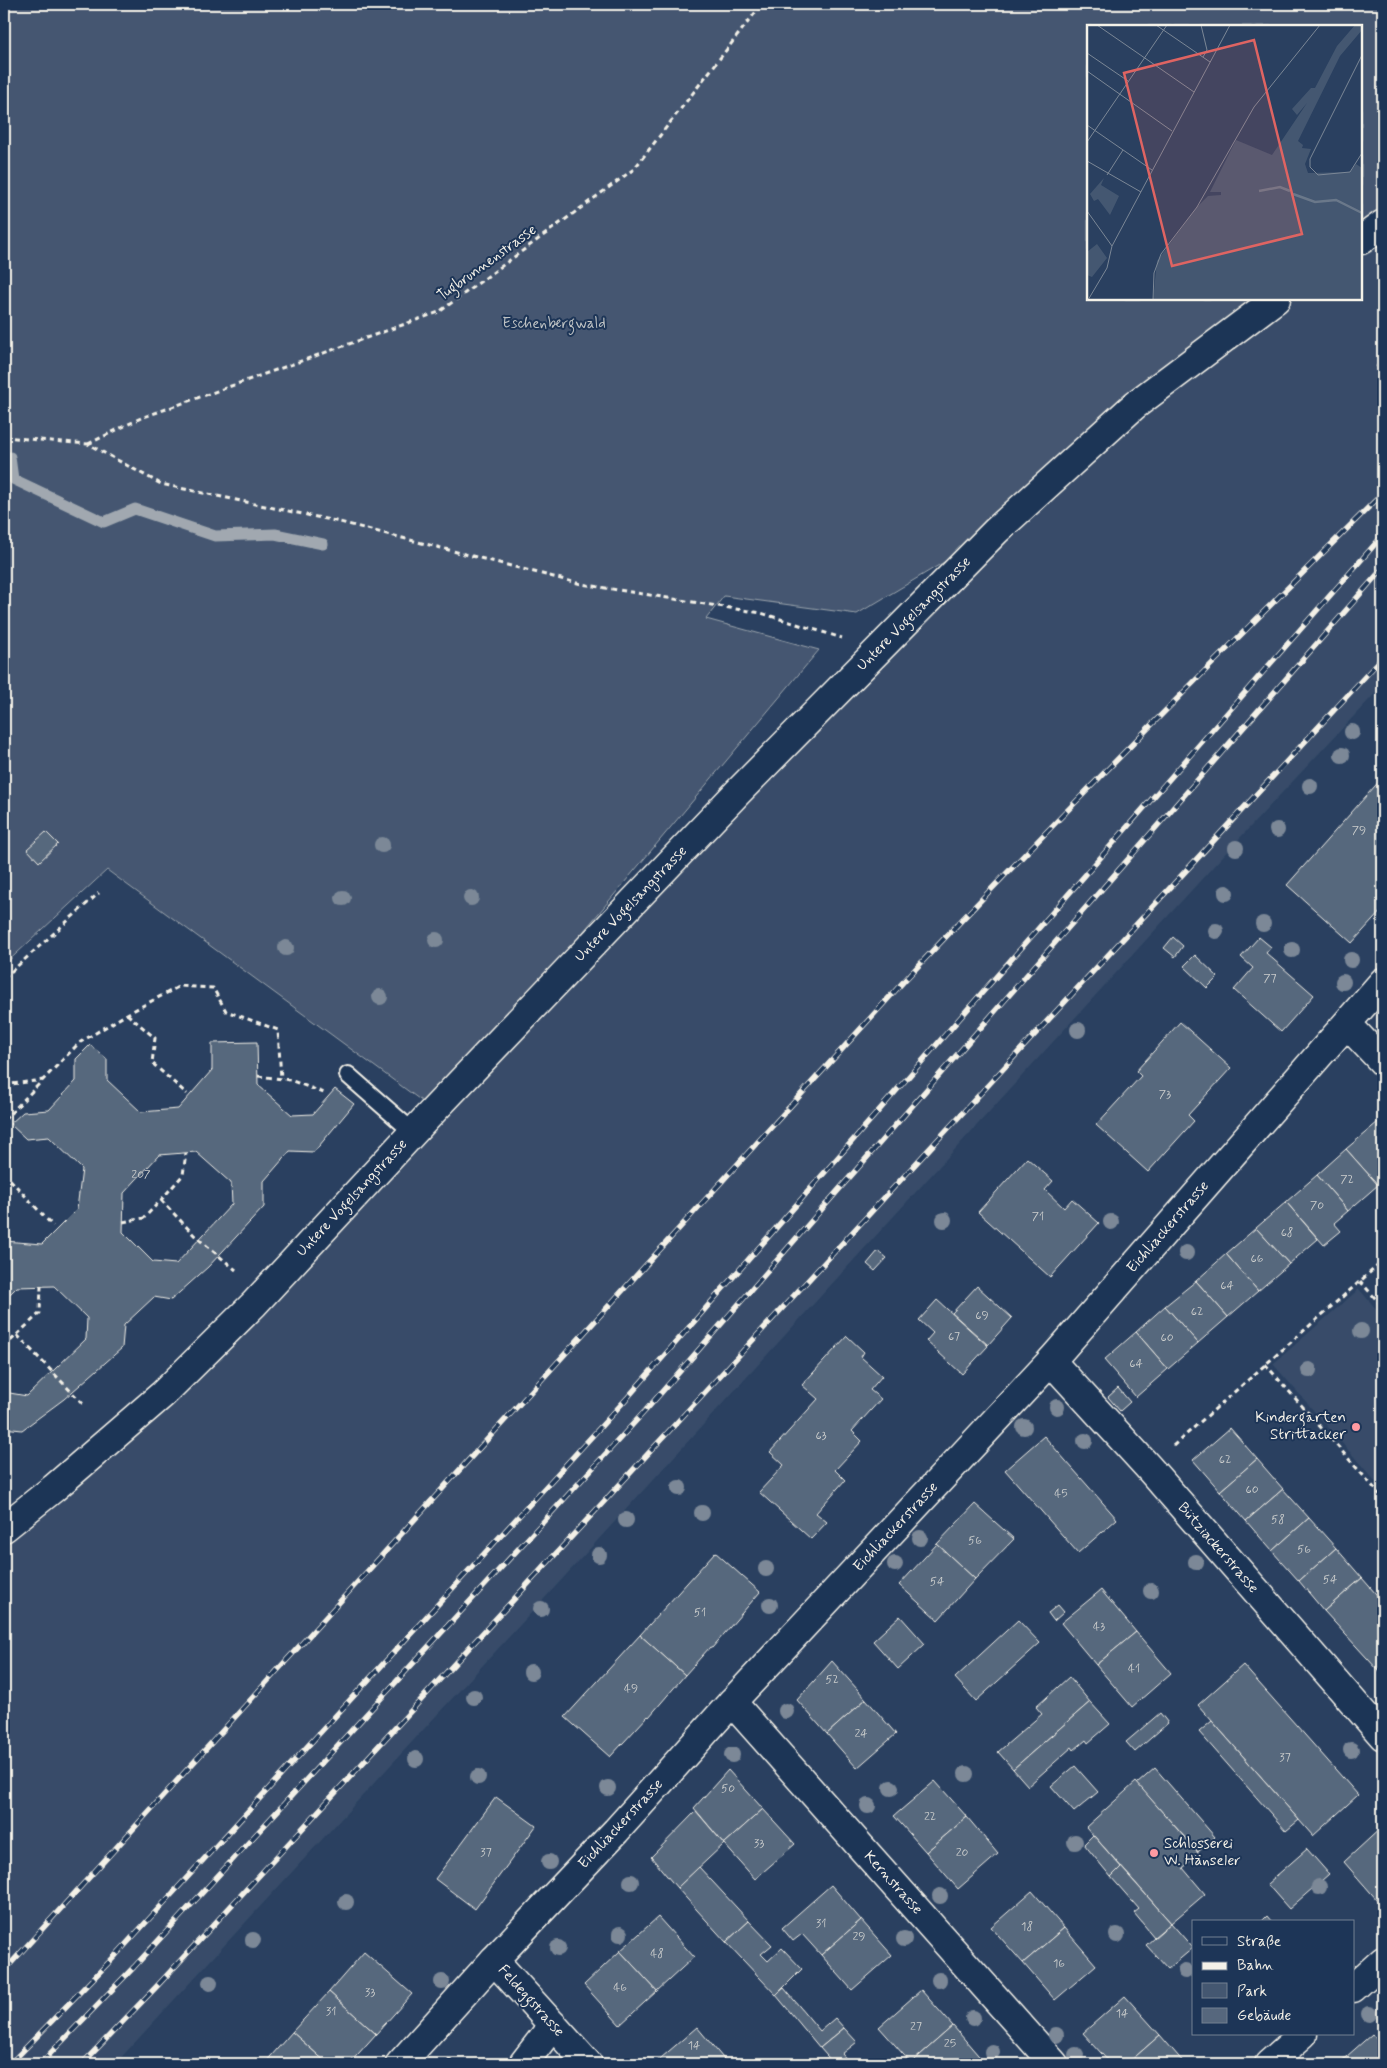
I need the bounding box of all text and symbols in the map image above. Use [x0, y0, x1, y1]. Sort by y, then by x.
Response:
inset map [1087, 25, 1362, 300]
street label: Tugbrunnenstrasse [433, 220, 541, 307]
park label: Eschenbergwald [502, 314, 606, 335]
street label: Untere Vogelsangstrasse [852, 552, 976, 676]
house number: 79 [1352, 823, 1366, 839]
street label: Untere Vogelsangstrasse [570, 841, 693, 967]
house number: 77 [1263, 971, 1277, 987]
house number: 73 [1159, 1087, 1171, 1103]
street label: Untere Vogelsangstrasse [292, 1135, 413, 1262]
house number: 207 [131, 1167, 151, 1183]
house number: 72 [1340, 1172, 1354, 1188]
street label: Eichliackerstrasse [1122, 1176, 1214, 1277]
house number: 70 [1310, 1198, 1324, 1214]
house number: 71 [1032, 1209, 1044, 1225]
house number: 68 [1281, 1225, 1293, 1241]
house number: 66 [1251, 1251, 1264, 1267]
house number: 64 [1220, 1278, 1234, 1294]
house number: 62 [1191, 1304, 1203, 1320]
house number: 69 [975, 1308, 989, 1324]
house number: 67 [948, 1329, 960, 1345]
house number: 60 [1160, 1330, 1174, 1346]
house number: 64 [1129, 1356, 1143, 1372]
place label: Kindergarten Strittacker [1255, 1408, 1346, 1445]
marker: Kindergarten Strittacker [1350, 1421, 1362, 1433]
house number: 63 [815, 1428, 827, 1444]
house number: 62 [1219, 1452, 1231, 1468]
street label: Eichliackerstrasse [849, 1478, 943, 1576]
house number: 60 [1245, 1482, 1259, 1498]
house number: 45 [1054, 1486, 1068, 1502]
street label: Bütziackerstrasse [1173, 1498, 1263, 1598]
house number: 58 [1271, 1512, 1285, 1528]
house number: 56 [968, 1533, 982, 1549]
house number: 56 [1297, 1542, 1311, 1558]
house number: 54 [1323, 1572, 1337, 1588]
house number: 54 [930, 1574, 944, 1590]
house number: 51 [694, 1605, 706, 1621]
house number: 43 [1093, 1619, 1105, 1635]
house number: 41 [1128, 1661, 1140, 1677]
house number: 52 [825, 1672, 839, 1688]
house number: 49 [624, 1681, 638, 1697]
house number: 24 [854, 1726, 868, 1742]
house number: 37 [1279, 1750, 1291, 1766]
street label: Eichliackerstrasse [574, 1775, 668, 1873]
house number: 50 [721, 1781, 735, 1797]
house number: 22 [924, 1809, 936, 1825]
place label: Schlosserei W. Hänseler [1164, 1834, 1240, 1871]
house number: 33 [754, 1836, 764, 1852]
house number: 37 [480, 1845, 492, 1861]
house number: 20 [956, 1845, 969, 1861]
street label: Kernstrasse [859, 1847, 927, 1919]
marker: Schlosserei W. Hänseler [1148, 1847, 1160, 1859]
house number: 31 [816, 1916, 826, 1932]
house number: 18 [1021, 1919, 1033, 1935]
legend [1192, 1920, 1354, 2036]
house number: 29 [852, 1929, 866, 1945]
text: Straße [1237, 1932, 1281, 1952]
house number: 48 [650, 1946, 664, 1962]
house number: 16 [1053, 1956, 1065, 1972]
text: Bahn [1237, 1956, 1274, 1976]
street label: Feldeggstrasse [492, 1961, 569, 2042]
house number: 46 [613, 1980, 627, 1996]
text: Park [1237, 1982, 1267, 2002]
house number: 33 [365, 1985, 375, 2001]
house number: 31 [326, 2004, 336, 2020]
house number: 14 [1116, 2006, 1128, 2022]
text: Gebäude [1237, 2006, 1291, 2026]
house number: 27 [910, 2019, 922, 2035]
house number: 25 [944, 2036, 956, 2052]
house number: 14 [688, 2038, 700, 2054]

